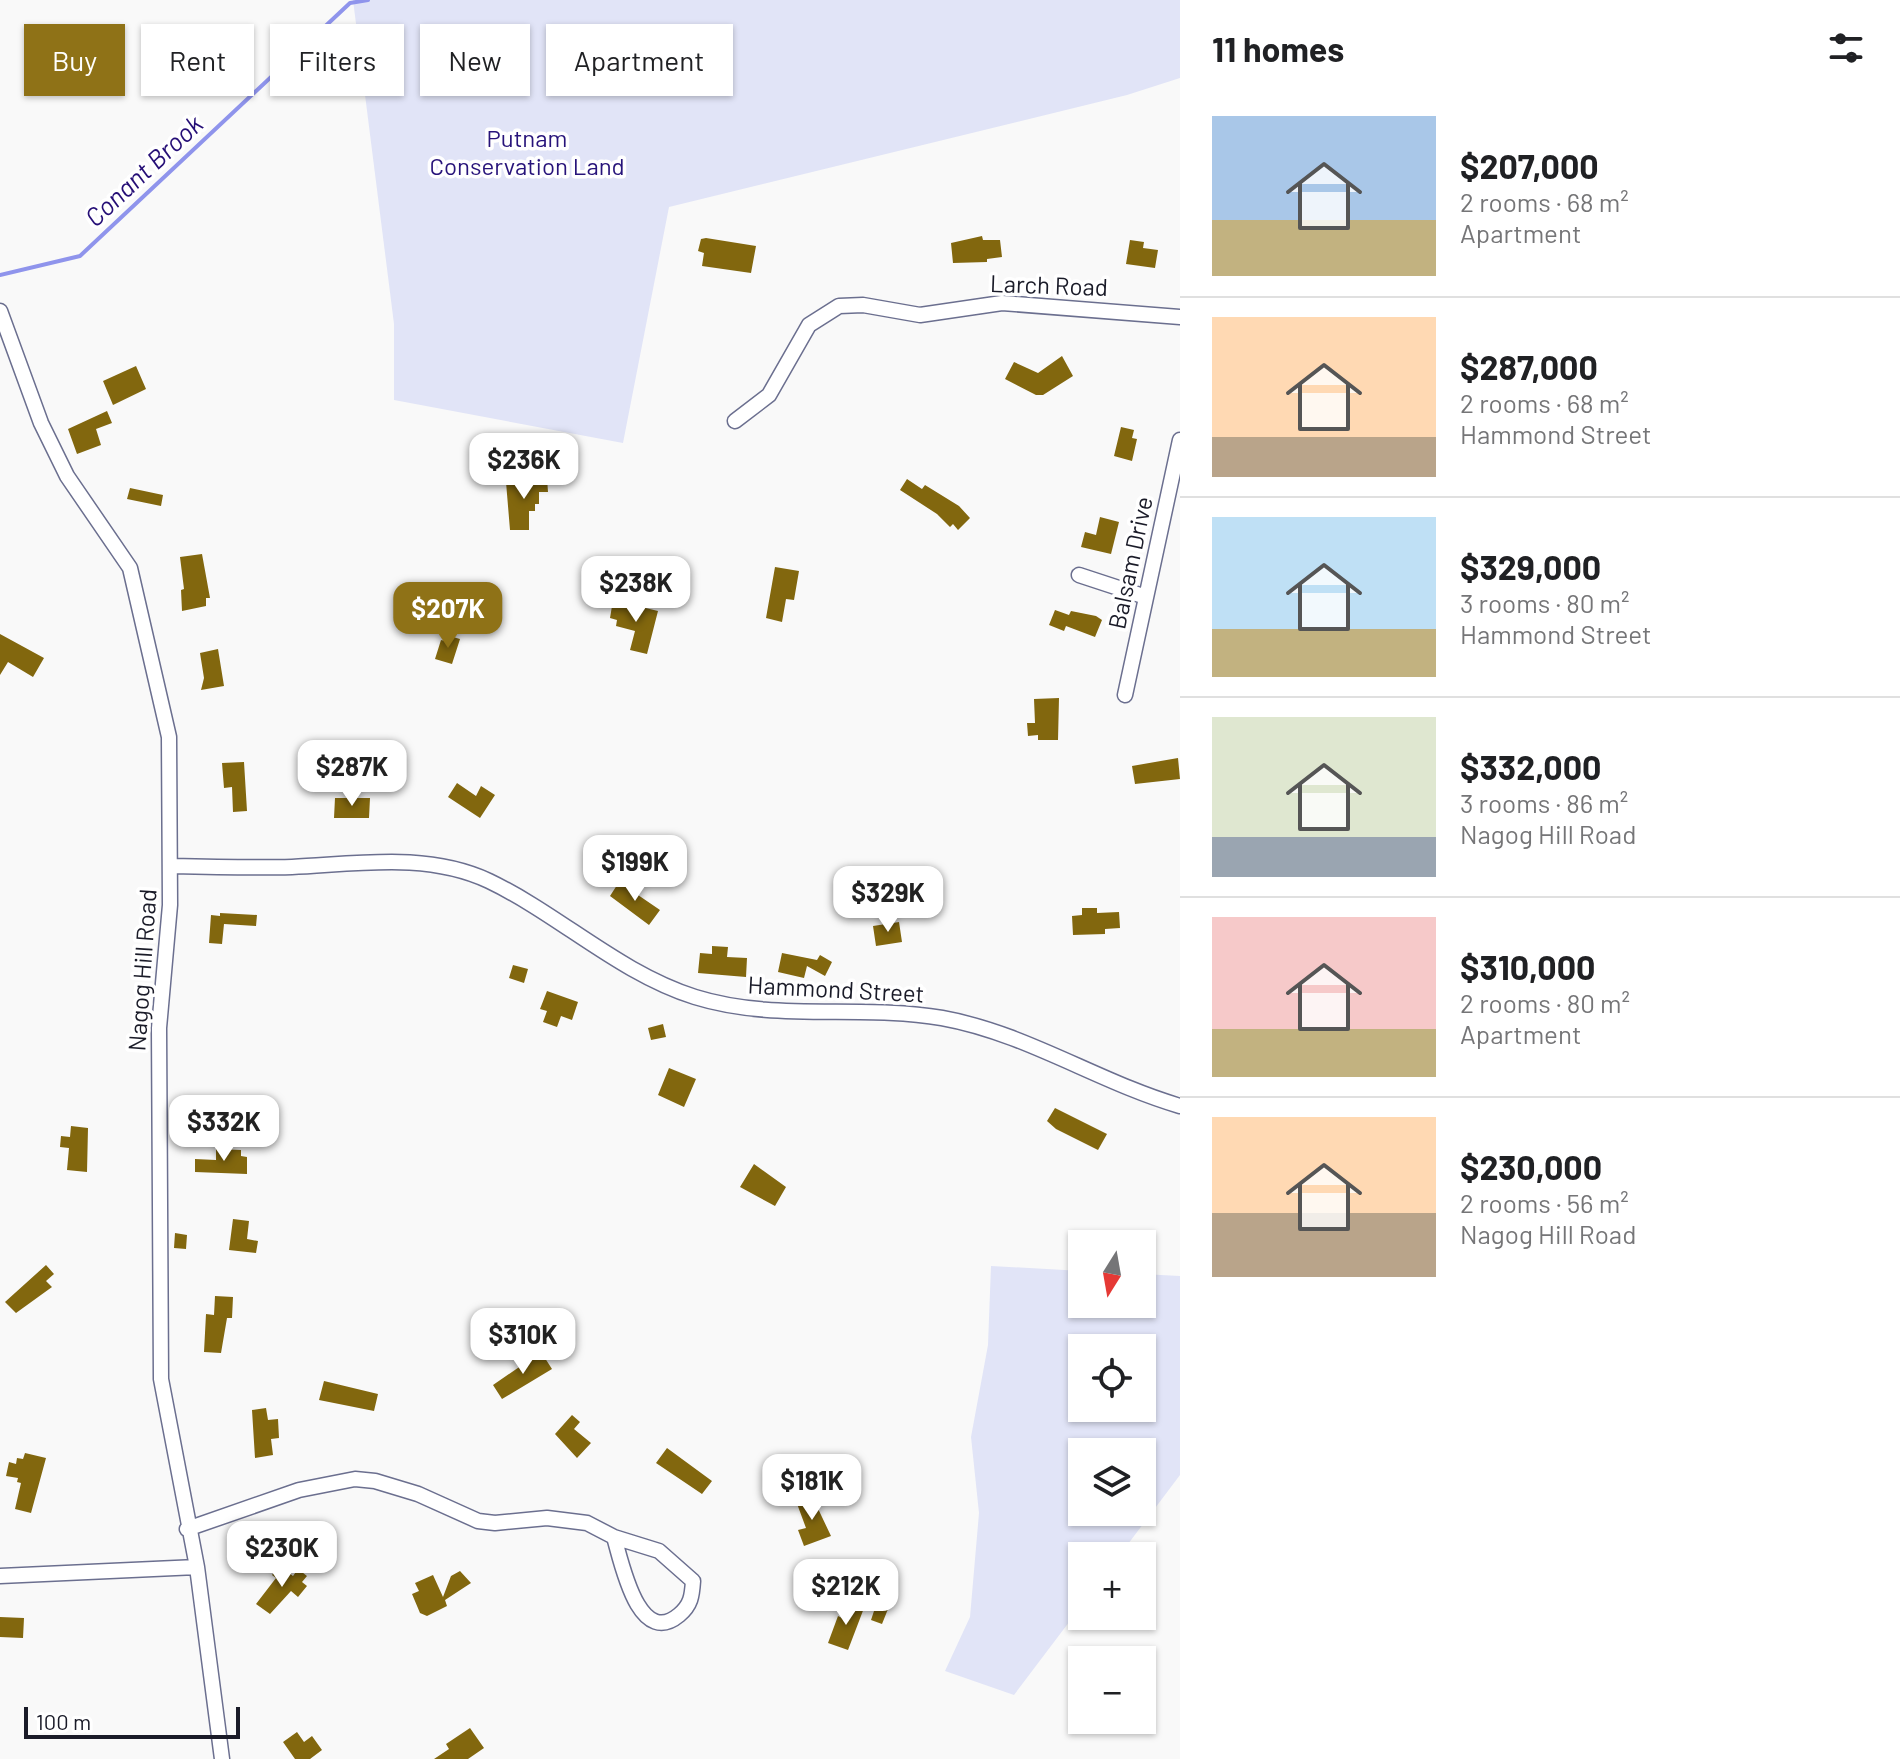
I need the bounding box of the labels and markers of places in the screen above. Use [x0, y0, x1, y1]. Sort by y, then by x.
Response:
pin: $236K [468, 433, 580, 501]
pin: $238K [580, 556, 692, 624]
pin: $207K [392, 582, 504, 650]
pin: $287K [296, 740, 408, 808]
pin: $199K [579, 835, 691, 903]
pin: $329K [832, 866, 944, 934]
pin: $332K [168, 1095, 280, 1163]
pin: $310K [467, 1308, 579, 1376]
pin: $181K [756, 1454, 868, 1522]
pin: $230K [226, 1521, 338, 1589]
pin: $212K [790, 1559, 902, 1627]

